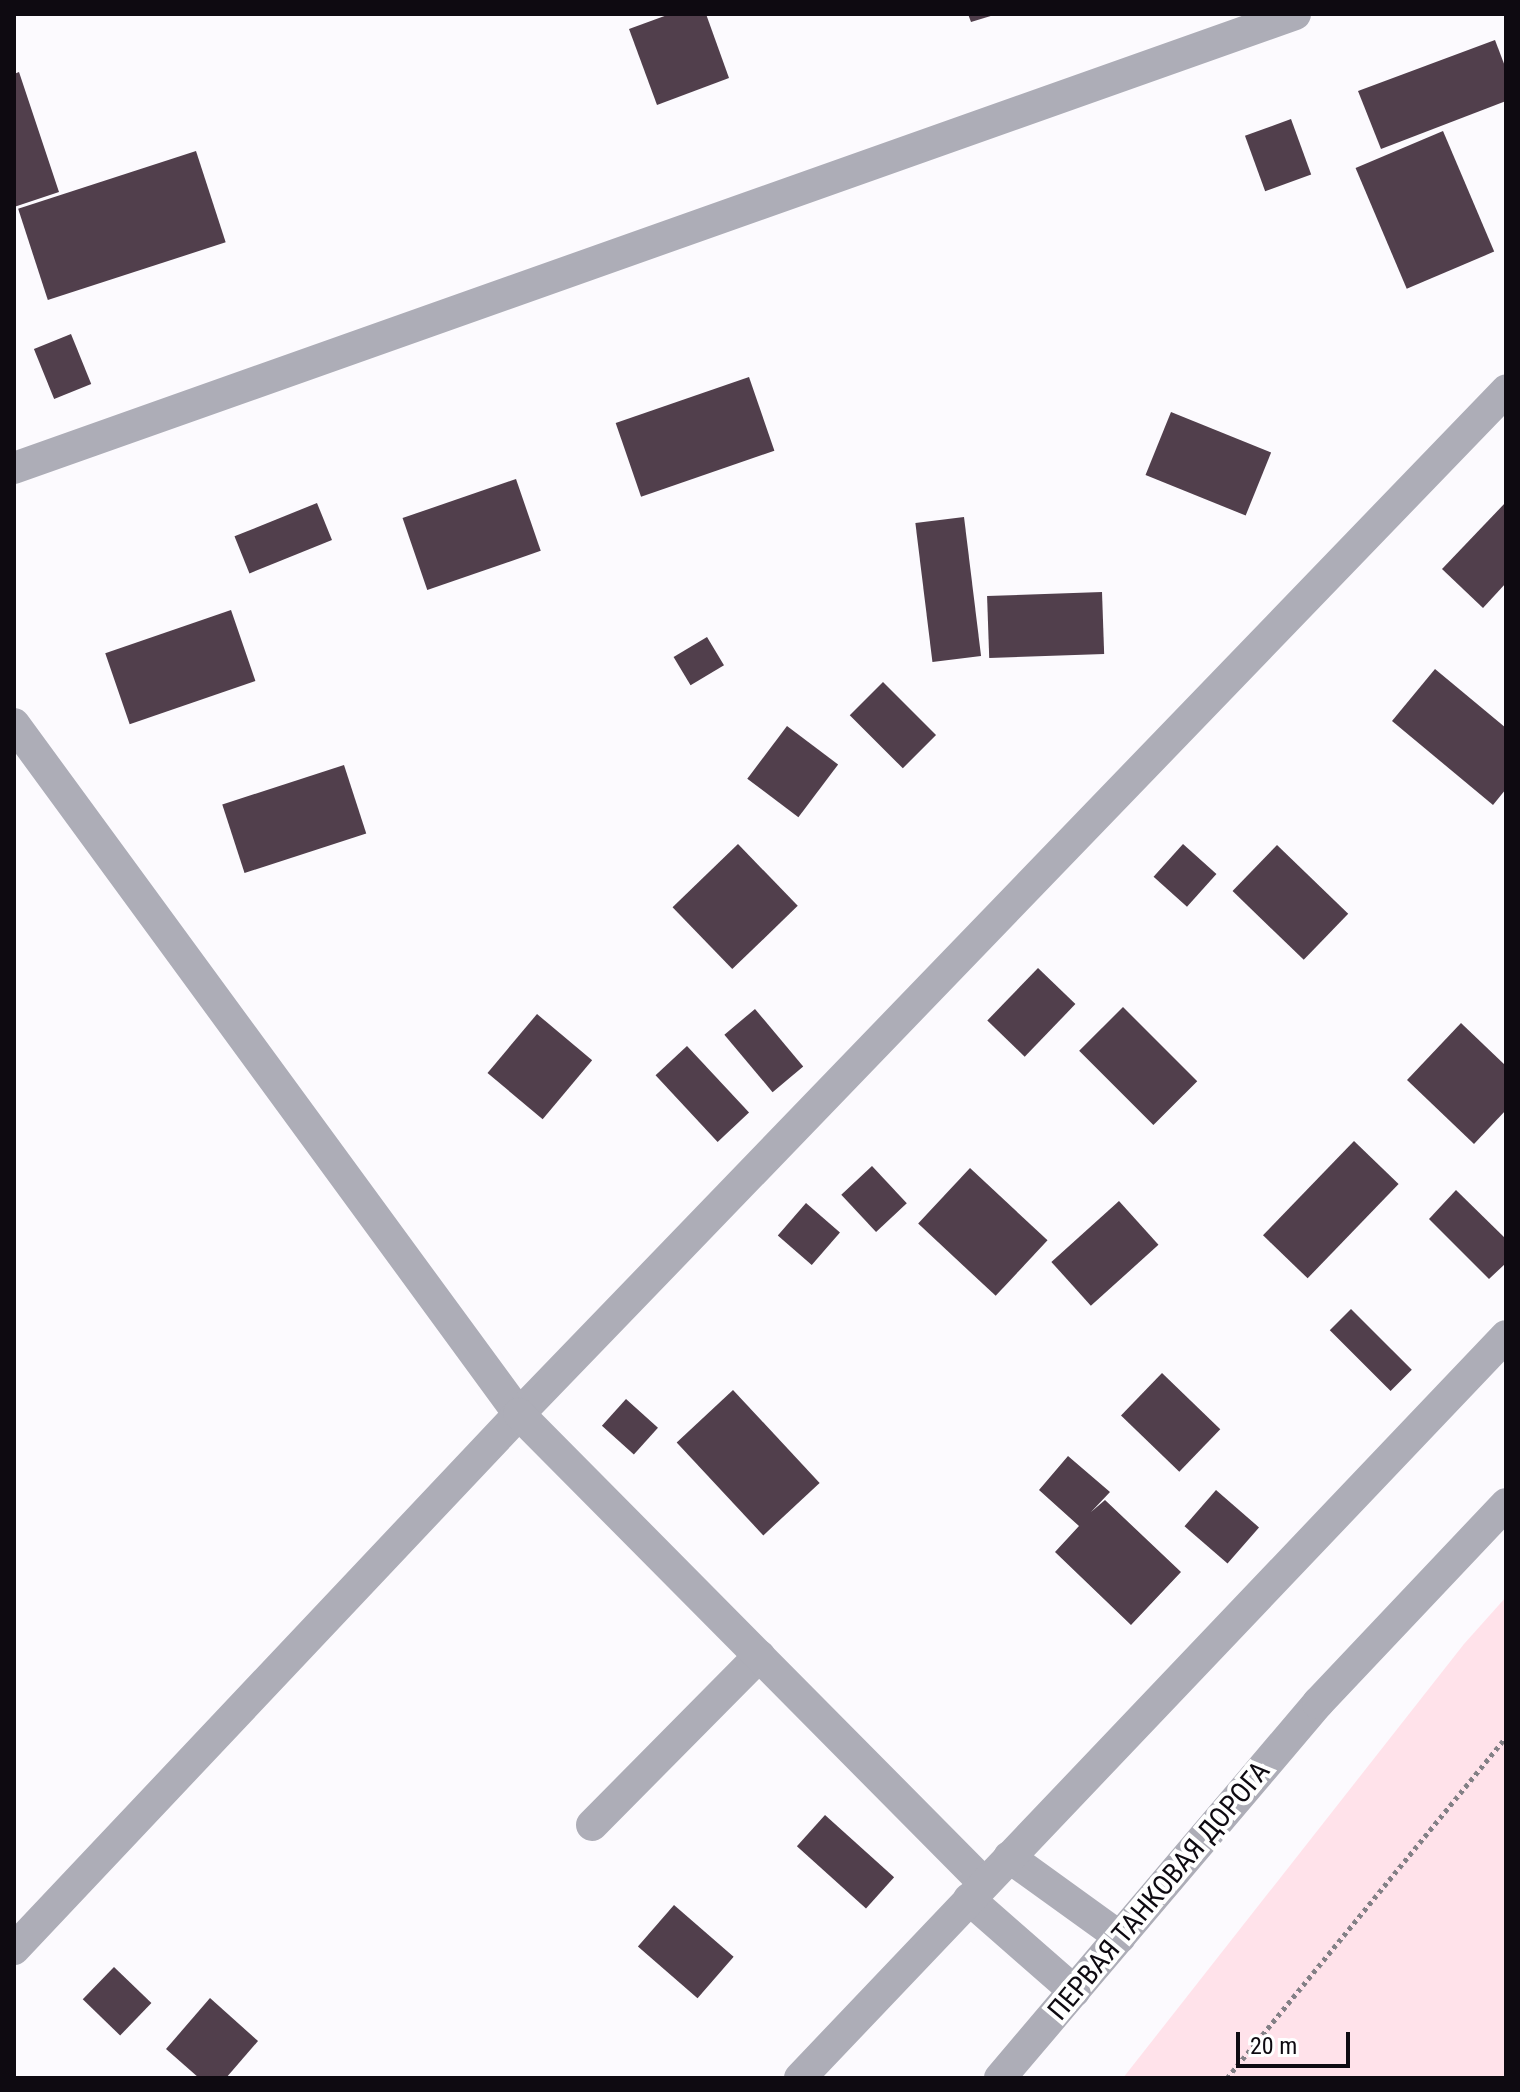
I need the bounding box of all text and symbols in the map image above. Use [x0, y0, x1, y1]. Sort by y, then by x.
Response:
street label: ПЕРВАЯ ТАНКОВАЯ ДОРОГА [1041, 1755, 1277, 2027]
scale bar [1240, 2016, 1354, 2066]
text: 20 m [1250, 2032, 1297, 2060]

